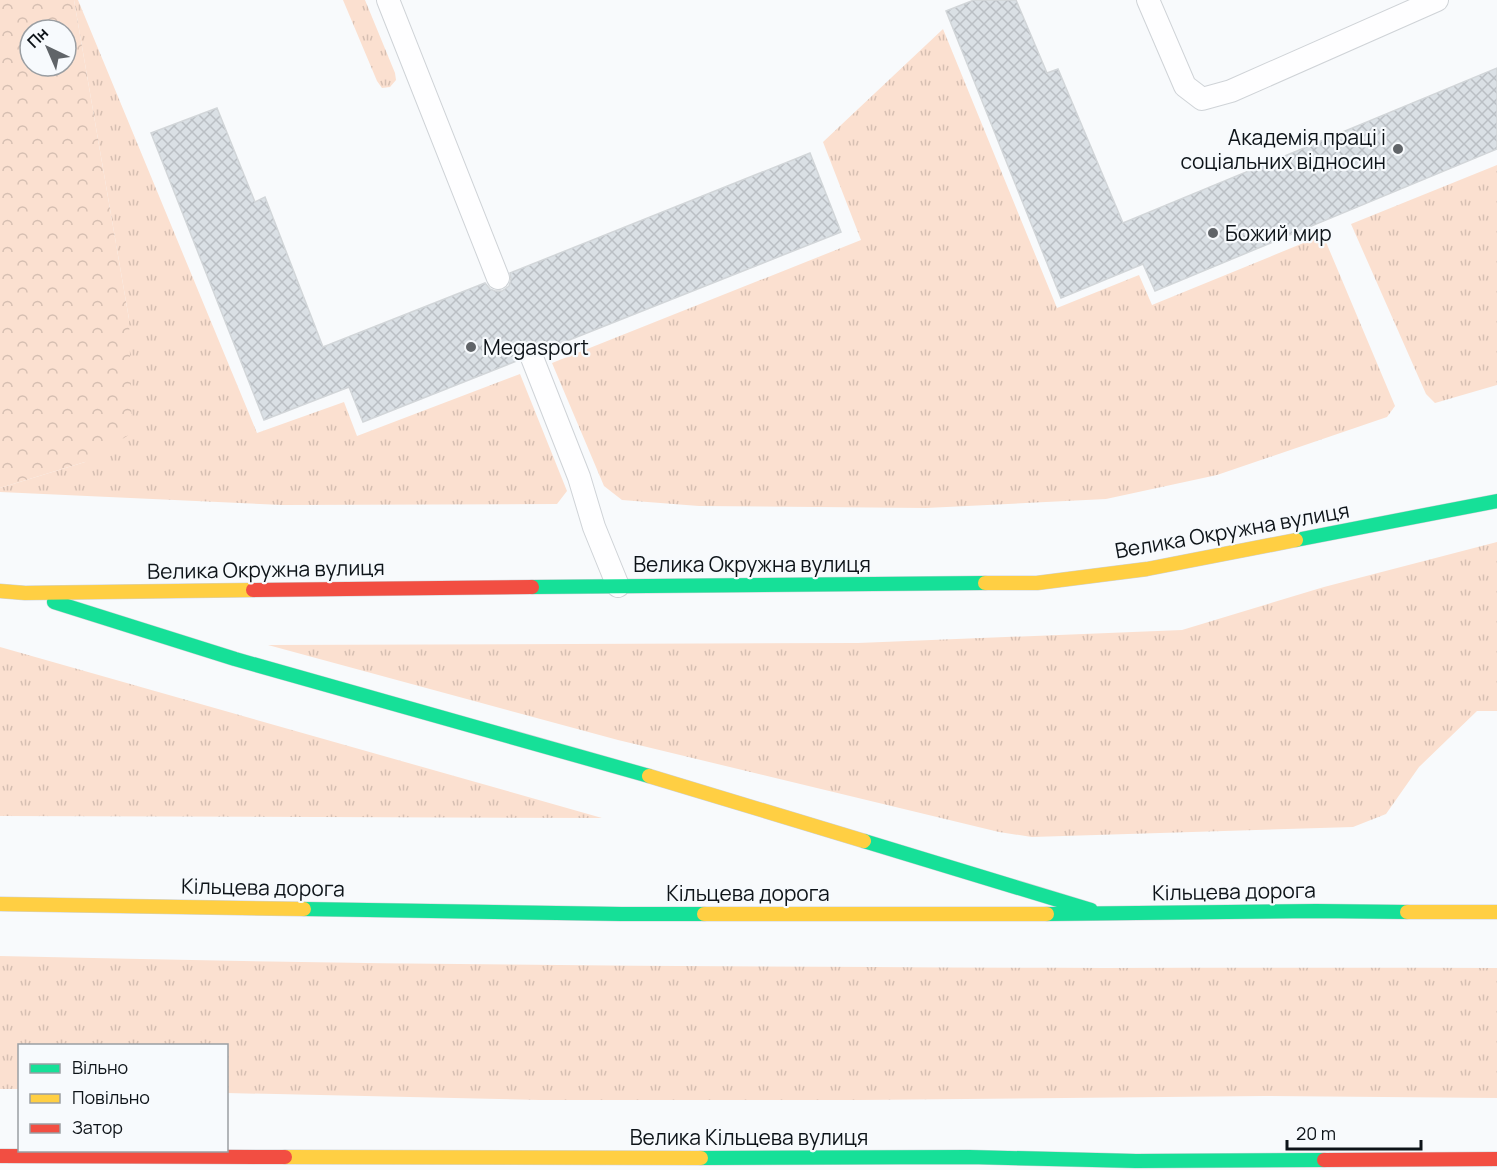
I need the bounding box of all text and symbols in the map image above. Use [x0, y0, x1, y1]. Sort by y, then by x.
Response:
north arrow [18, 18, 78, 78]
text: Пн [22, 22, 53, 53]
place label: Академія праці і соціальних відносин [1181, 123, 1386, 175]
marker: Академія праці і соціальних відносин [1391, 142, 1405, 156]
place label: Божий мир [1225, 219, 1332, 247]
marker: Божий мир [1206, 226, 1220, 240]
place label: Megasport [483, 333, 589, 361]
marker: Megasport [464, 340, 478, 354]
street label: Велика Окружна вулиця [1113, 496, 1351, 564]
street label: Велика Окружна вулиця [633, 550, 871, 578]
street label: Велика Окружна вулиця [147, 553, 385, 585]
street label: Кільцева дорога [181, 872, 345, 902]
street label: Кільцева дорога [1152, 876, 1316, 906]
street label: Кільцева дорога [666, 879, 830, 907]
legend [18, 1044, 228, 1152]
text: Вільно [72, 1055, 128, 1079]
text: Повільно [72, 1085, 150, 1109]
scale bar [1287, 1113, 1420, 1151]
text: Затор [72, 1115, 123, 1139]
text: 20 m [1296, 1121, 1336, 1145]
street label: Велика Кільцева вулиця [630, 1123, 868, 1151]

